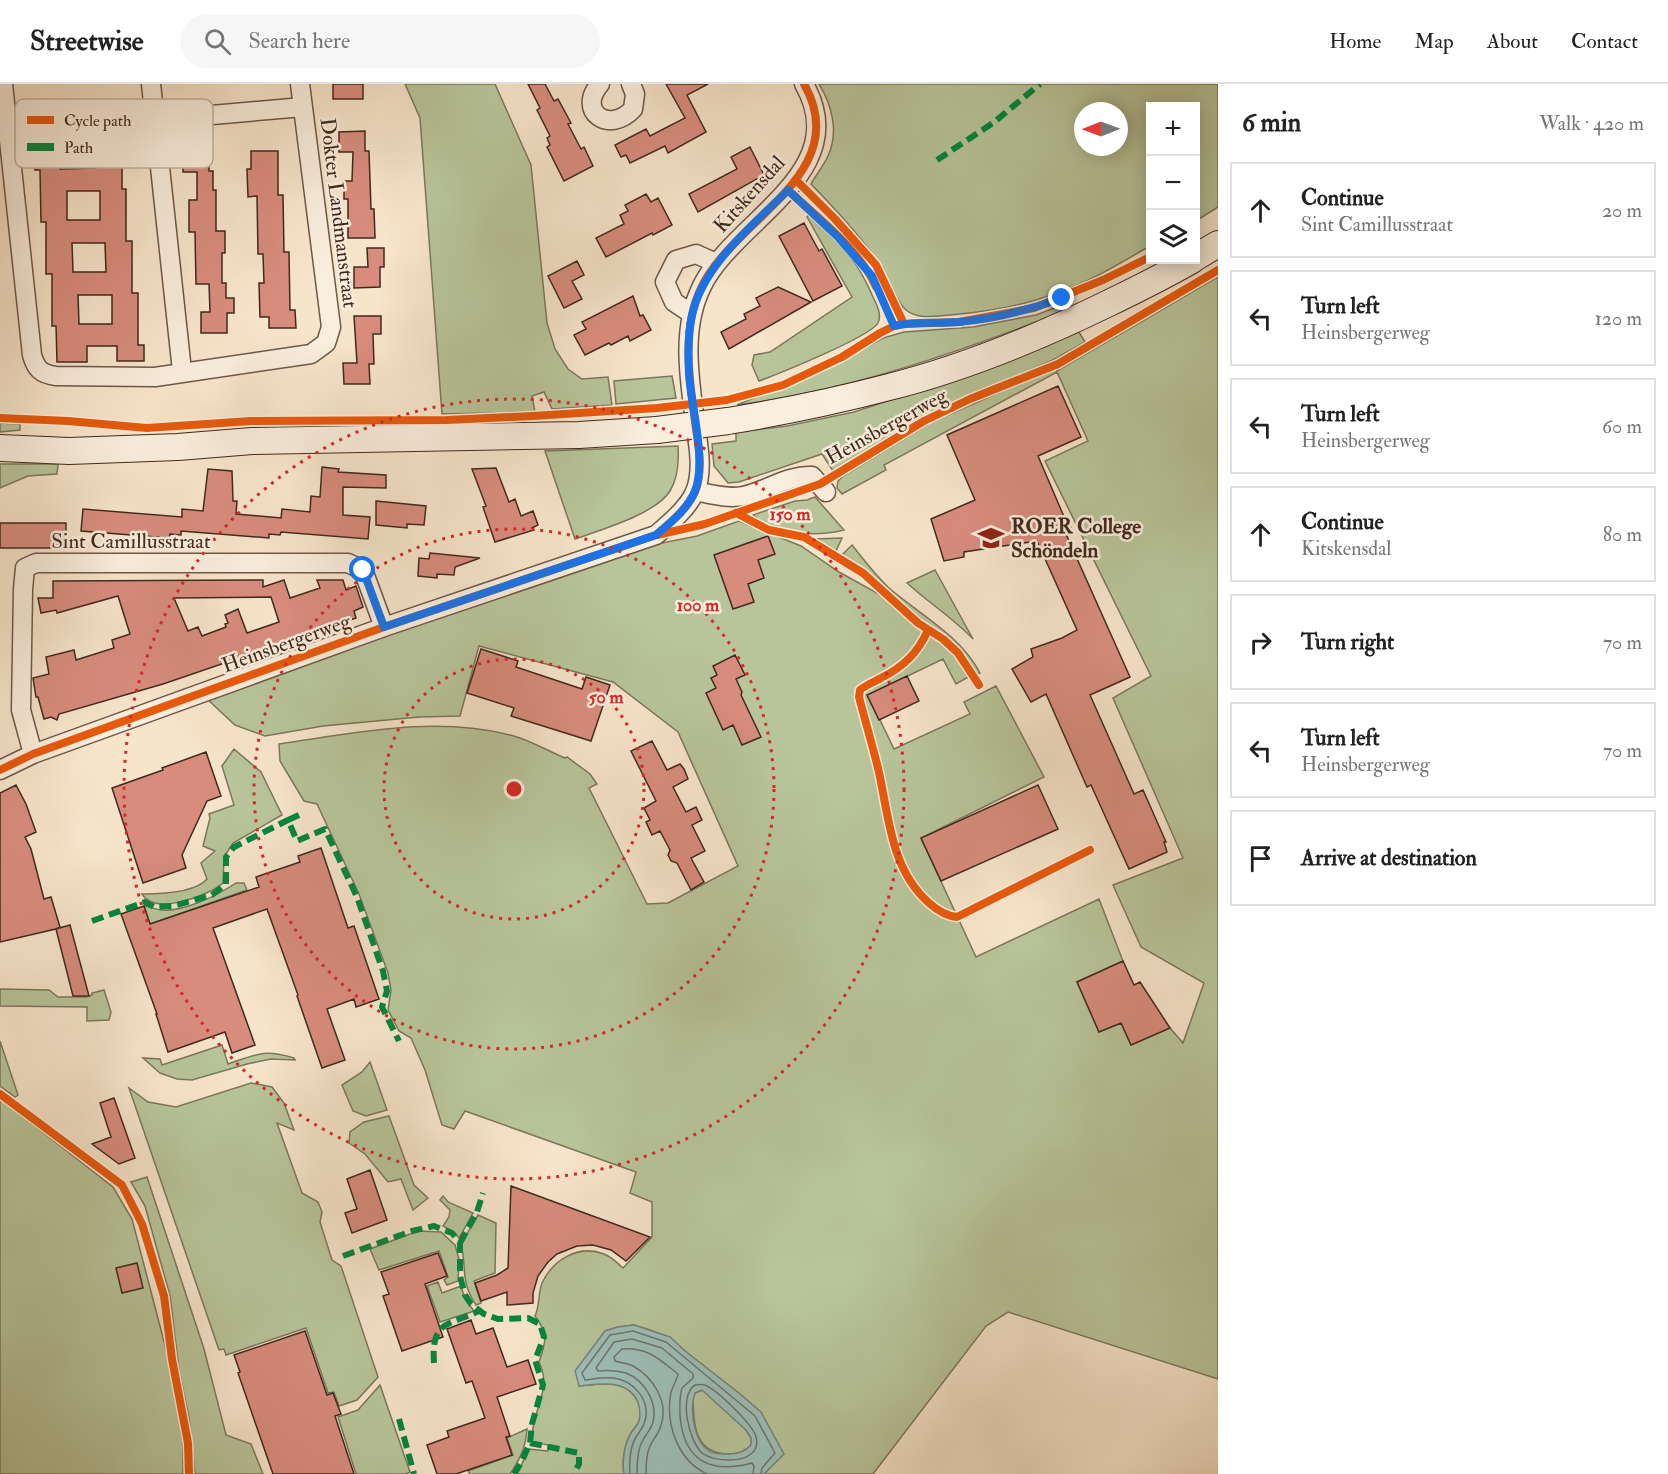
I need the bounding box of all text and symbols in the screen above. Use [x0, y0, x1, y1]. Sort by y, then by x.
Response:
search box [180, 14, 600, 68]
text: Streetwise [30, 24, 144, 59]
icon: search [201, 25, 234, 58]
text: Search here [249, 27, 350, 55]
text: Home [1329, 28, 1381, 55]
text: Map [1414, 28, 1454, 55]
text: About [1487, 28, 1538, 55]
text: Contact [1571, 28, 1638, 55]
legend [15, 99, 213, 168]
north arrow [1074, 102, 1128, 156]
map controls [1146, 102, 1200, 264]
button: + [1146, 102, 1200, 156]
text: 6 min [1242, 107, 1301, 139]
text: Cycle path [64, 111, 132, 132]
text: Walk · 420 m [1539, 111, 1644, 136]
street label: Dokter Landmanstraat [313, 116, 364, 310]
text: Path [64, 138, 94, 158]
street label: Kitskensdal [708, 150, 792, 239]
button: − [1146, 156, 1200, 210]
text: Continue [1301, 184, 1384, 212]
icon: ahead [1244, 194, 1277, 227]
text: 20 m [1602, 198, 1642, 223]
button: layers [1146, 210, 1200, 264]
text: Sint Camillusstraat [1301, 212, 1453, 237]
route end [1048, 284, 1074, 310]
text: Turn left [1301, 292, 1380, 320]
icon: left [1244, 302, 1277, 335]
text: 120 m [1595, 306, 1642, 331]
text: Heinsbergerweg [1301, 320, 1430, 345]
street label: Heinsbergerweg [821, 382, 952, 471]
text: Turn left [1301, 400, 1380, 428]
icon: left [1244, 410, 1277, 443]
text: 60 m [1602, 414, 1642, 439]
text: Heinsbergerweg [1301, 428, 1430, 453]
text: 150 m [769, 503, 812, 526]
text: Continue [1301, 508, 1384, 536]
place label: ROER College Schöndeln [1011, 513, 1141, 564]
icon: ahead [1244, 518, 1277, 551]
text: 80 m [1603, 522, 1642, 547]
school or university icon: ROER College Schöndeln [976, 523, 1006, 553]
street label: Sint Camillusstraat [51, 528, 211, 555]
text: Kitskensdal [1301, 536, 1392, 561]
route start [349, 556, 375, 582]
text: 100 m [677, 594, 720, 617]
street label: Heinsbergerweg [218, 607, 355, 679]
icon: right [1244, 626, 1277, 659]
text: Turn right [1301, 628, 1394, 656]
text: 70 m [1603, 630, 1642, 655]
text: 50 m [589, 686, 624, 709]
text: Turn left [1301, 724, 1380, 752]
icon: left [1244, 734, 1277, 767]
text: 70 m [1603, 738, 1642, 763]
text: Heinsbergerweg [1301, 752, 1430, 777]
centre of rings [504, 779, 524, 799]
icon: arrive [1244, 842, 1277, 875]
text: Arrive at destination [1301, 844, 1477, 872]

